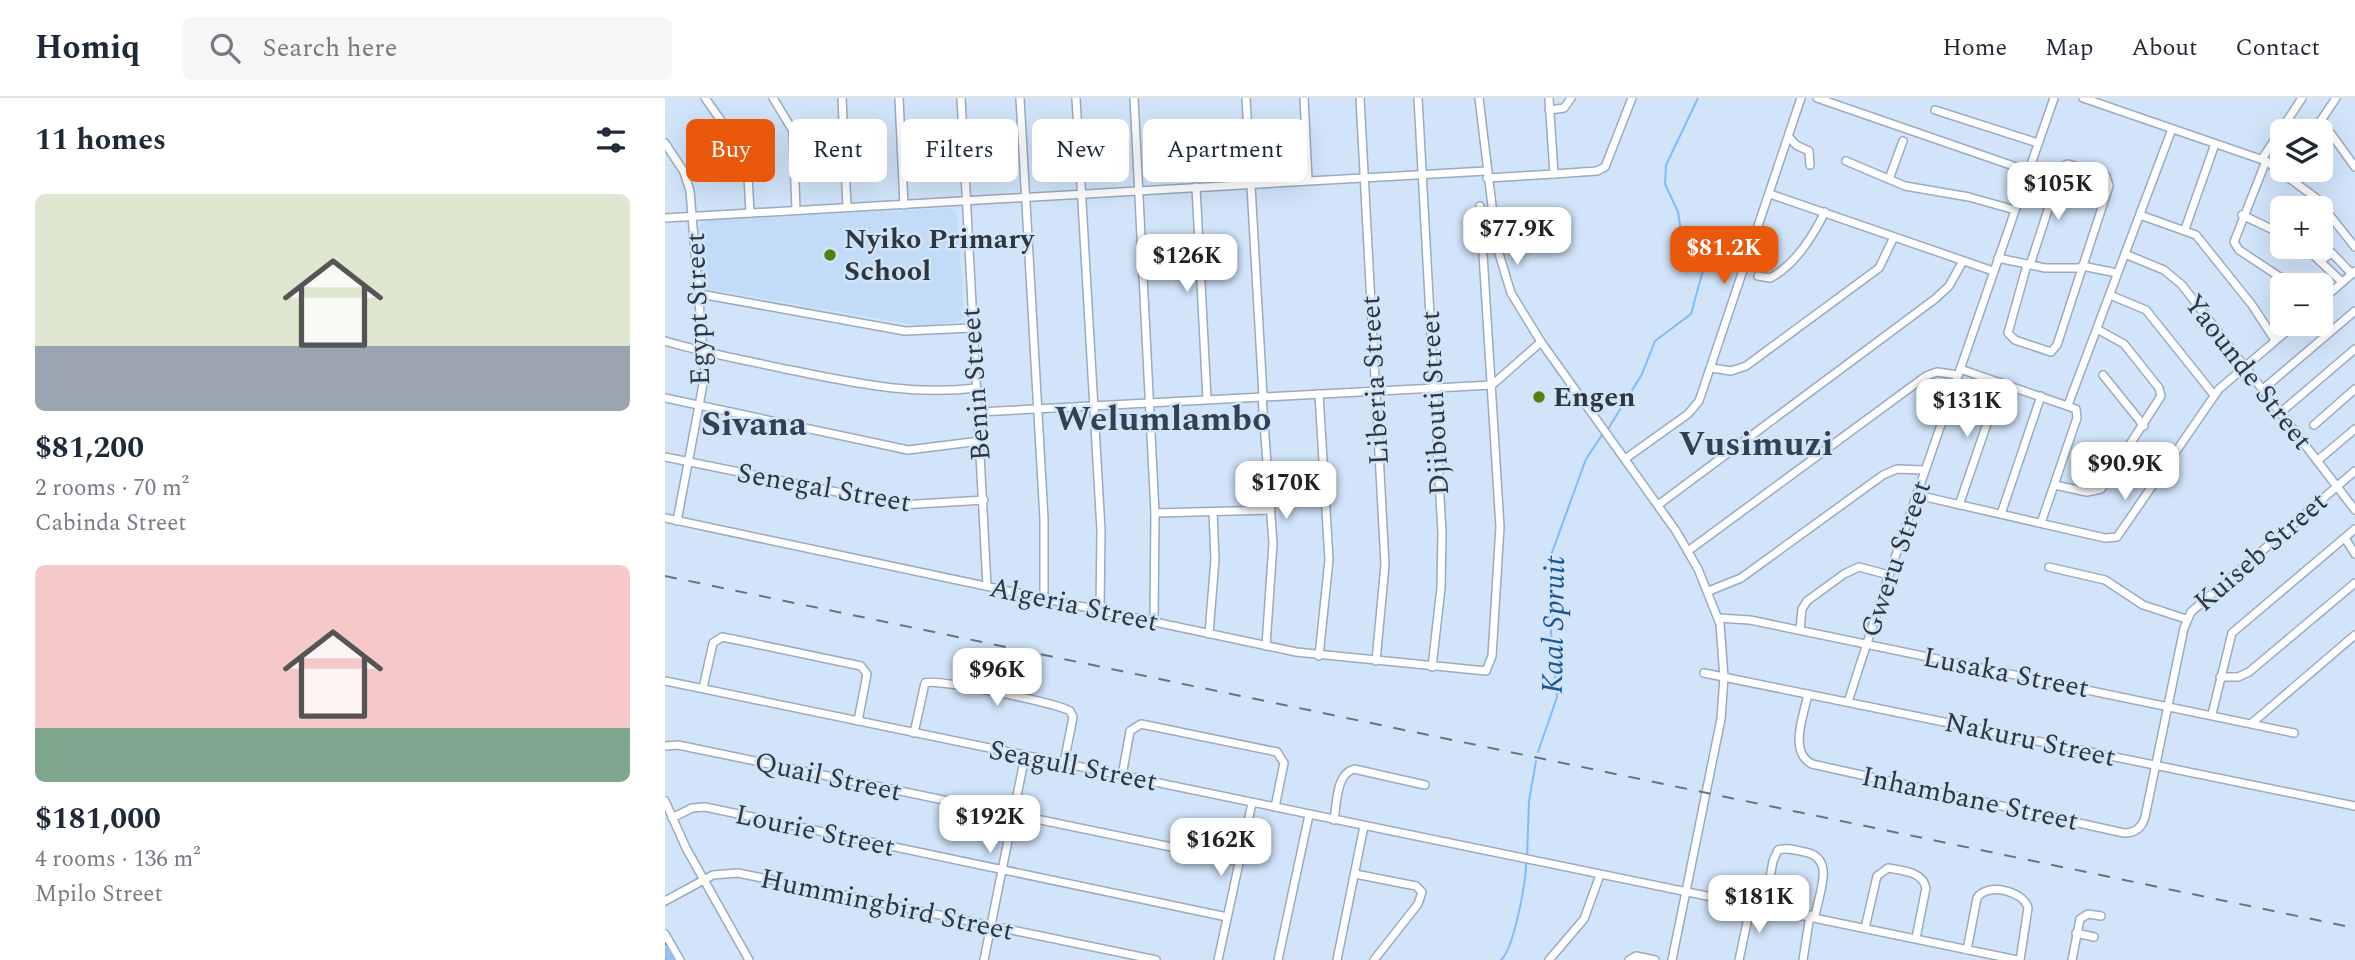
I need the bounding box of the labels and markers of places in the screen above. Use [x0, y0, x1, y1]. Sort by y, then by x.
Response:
pin: $105K [2009, 162, 2107, 222]
pin: $77.9K [1460, 208, 1574, 267]
place label: Nyiko Primary School [844, 218, 1035, 293]
pin: $81.2K [1667, 226, 1781, 286]
pin: $126K [1138, 234, 1236, 294]
marker: Nyiko Primary School [822, 247, 838, 263]
place label: Engen [1553, 376, 1636, 419]
pin: $131K [1918, 380, 2016, 439]
marker: Engen [1531, 389, 1547, 405]
pin: $90.9K [2068, 442, 2182, 502]
pin: $170K [1237, 462, 1335, 521]
pin: $96K [956, 648, 1038, 708]
pin: $192K [941, 796, 1039, 855]
pin: $162K [1172, 818, 1270, 878]
pin: $181K [1710, 876, 1808, 935]

